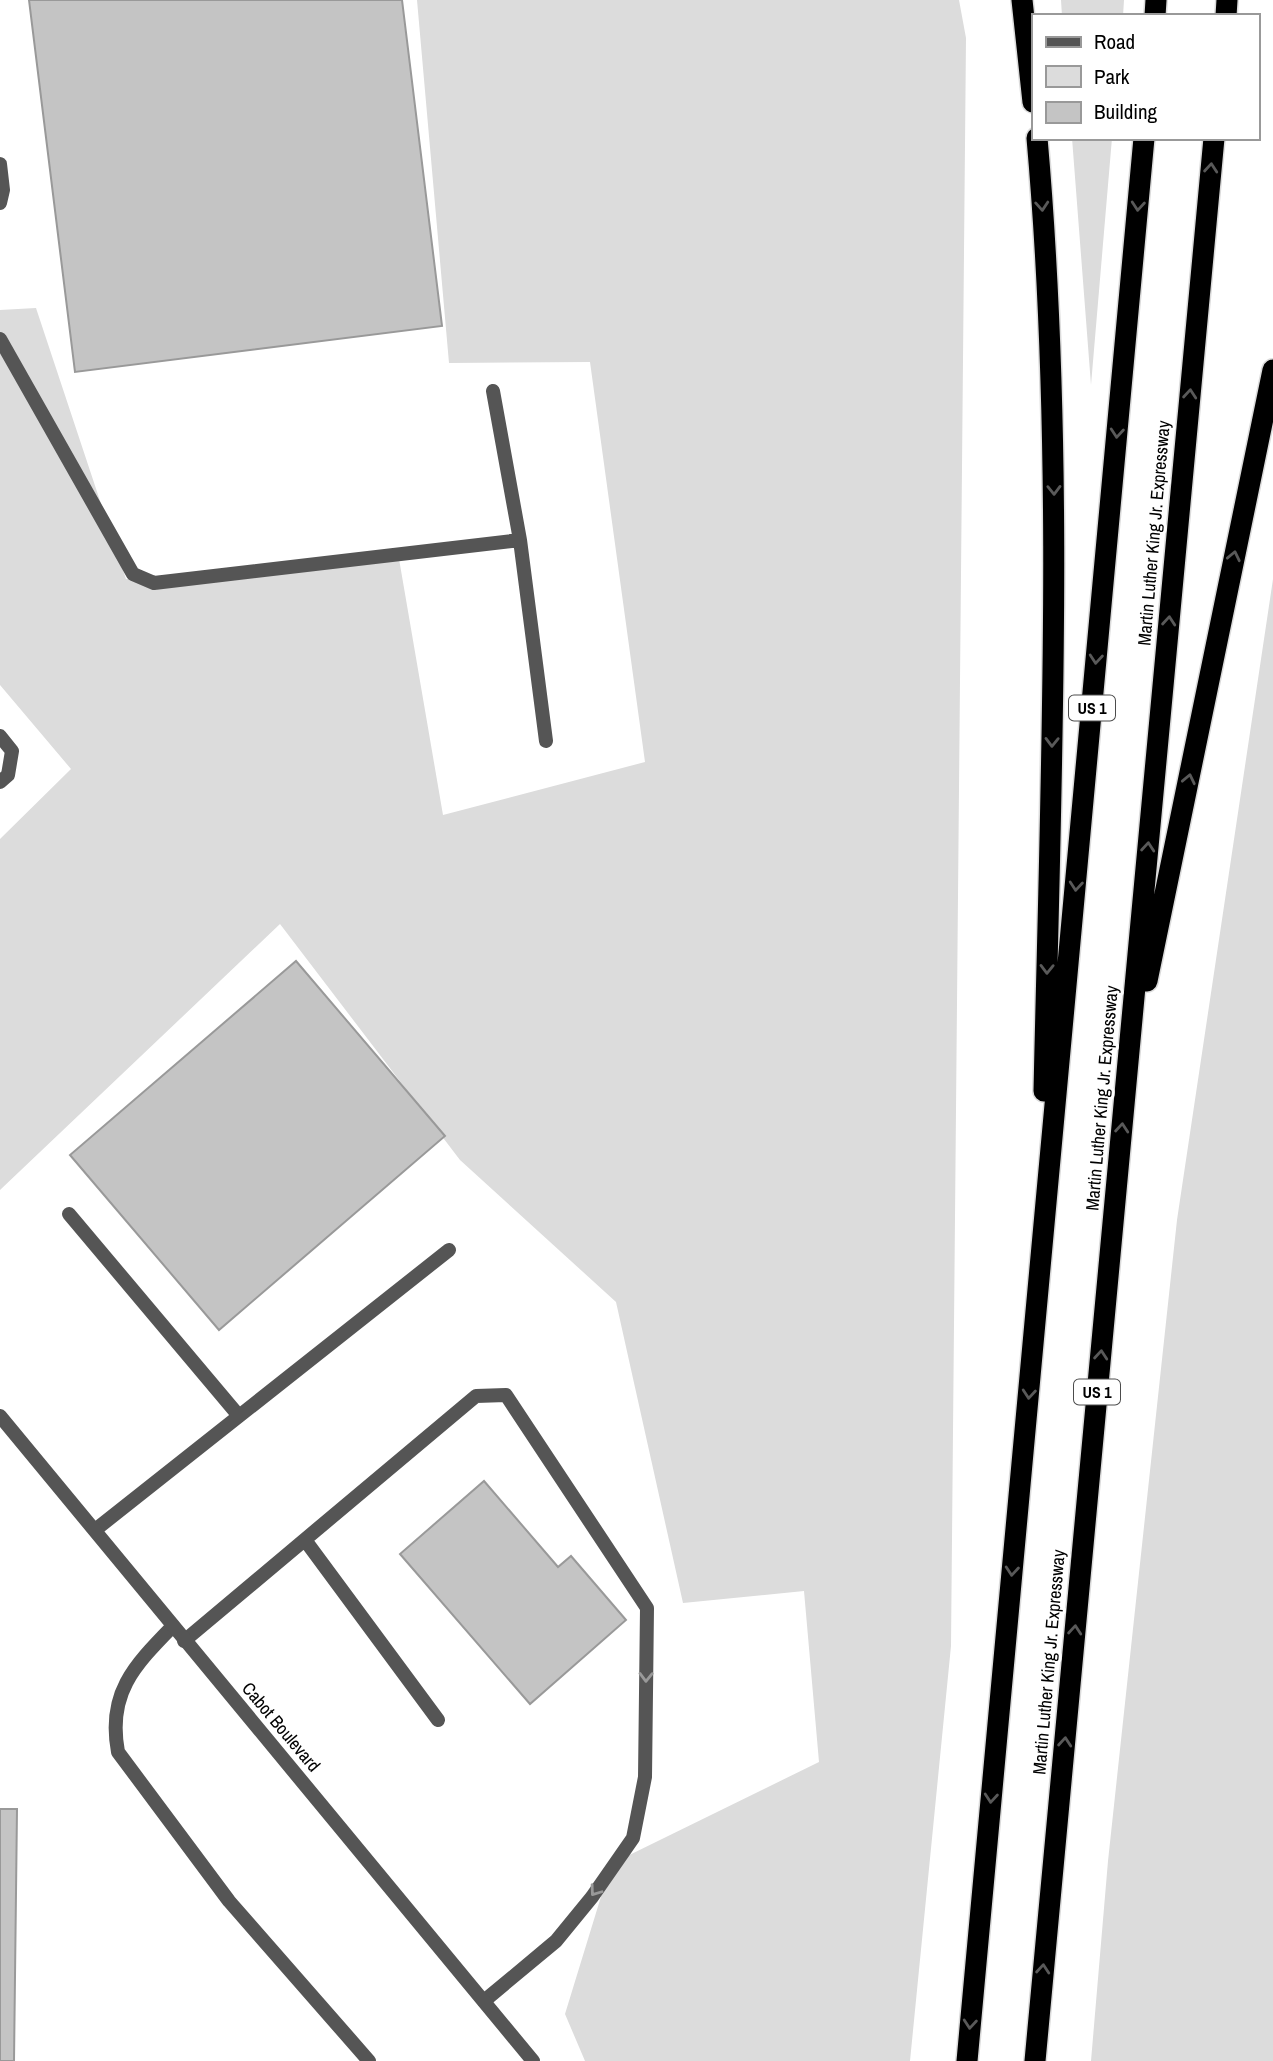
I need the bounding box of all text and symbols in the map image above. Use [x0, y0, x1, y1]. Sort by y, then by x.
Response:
legend [1032, 14, 1259, 140]
text: Road [1094, 27, 1135, 56]
text: Park [1094, 62, 1130, 91]
text: Building [1094, 97, 1158, 126]
one-way arrow [1204, 162, 1219, 173]
one-way arrow [1130, 200, 1145, 212]
one-way arrow [1034, 201, 1049, 212]
one-way arrow [1182, 388, 1197, 399]
street label: Martin Luther King Jr. Expressway [1131, 419, 1176, 646]
one-way arrow [1110, 428, 1125, 439]
one-way arrow [1047, 484, 1062, 495]
one-way arrow [1226, 550, 1241, 562]
one-way arrow [1161, 615, 1176, 626]
one-way arrow [1089, 654, 1104, 665]
road number: US 1 [1069, 695, 1115, 720]
one-way arrow [1044, 737, 1060, 747]
one-way arrow [1180, 773, 1195, 785]
one-way arrow [1140, 841, 1155, 852]
one-way arrow [1069, 881, 1084, 892]
one-way arrow [1039, 964, 1055, 975]
street label: Martin Luther King Jr. Expressway [1079, 984, 1124, 1211]
one-way arrow [1114, 1123, 1129, 1134]
one-way arrow [1093, 1349, 1108, 1360]
road number: US 1 [1074, 1380, 1120, 1404]
one-way arrow [1022, 1388, 1037, 1399]
street label: Martin Luther King Jr. Expressway [1026, 1548, 1071, 1775]
one-way arrow [1005, 1565, 1020, 1577]
one-way arrow [1067, 1624, 1082, 1635]
one-way arrow [638, 1672, 654, 1682]
street label: Cabot Boulevard [236, 1677, 326, 1777]
one-way arrow [1057, 1736, 1072, 1747]
one-way arrow [984, 1792, 999, 1803]
one-way arrow [591, 1883, 604, 1896]
one-way arrow [1036, 1963, 1051, 1974]
one-way arrow [963, 2019, 978, 2030]

